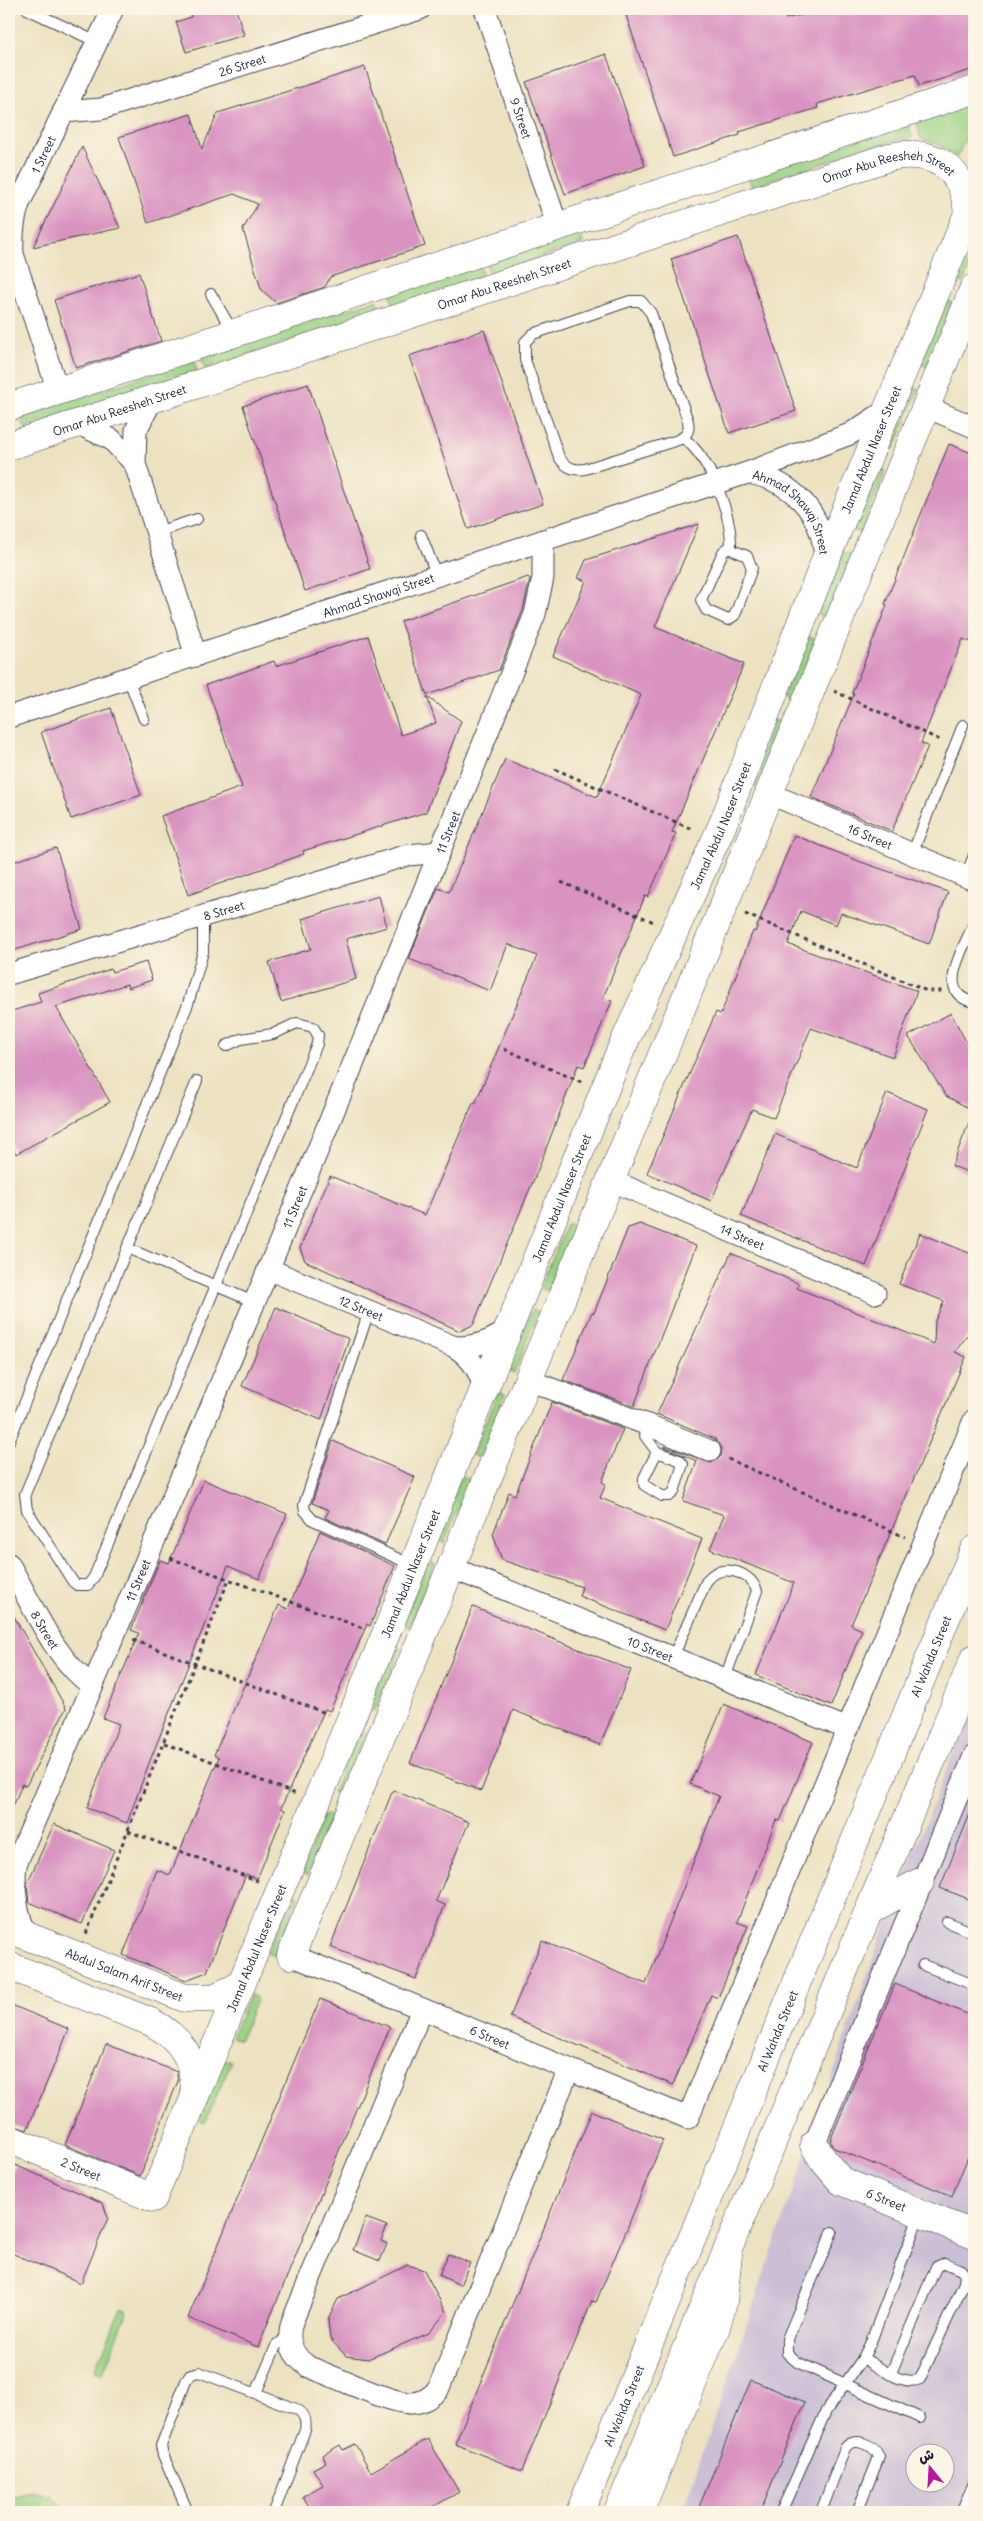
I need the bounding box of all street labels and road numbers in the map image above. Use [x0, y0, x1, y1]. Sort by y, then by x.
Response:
street label: 26 Street [217, 50, 267, 79]
street label: 9 Street [508, 96, 535, 140]
street label: 1 Street [28, 133, 58, 175]
street label: Omar Abu Reesheh Street [817, 170, 957, 190]
street label: Omar Abu Reesheh Street [435, 255, 573, 312]
street label: Omar Abu Reesheh Street [50, 381, 188, 439]
street label: Jamal Abdul Naser Street [838, 383, 904, 516]
street label: Ahmad Shawqi Street [751, 467, 832, 555]
street label: Ahmad Shawqi Street [321, 570, 436, 620]
street label: Jamal Abdul Naser Street [687, 760, 754, 891]
street label: 11 Street [432, 809, 463, 855]
street label: 16 Street [846, 820, 895, 852]
street label: 8 Street [201, 897, 246, 923]
street label: Jamal Abdul Naser Street [529, 1132, 594, 1264]
street label: 11 Street [279, 1183, 310, 1230]
street label: 14 Street [718, 1220, 767, 1253]
street label: 12 Street [337, 1292, 385, 1324]
street label: Jamal Abdul Naser Street [378, 1507, 443, 1640]
street label: 11 Street [122, 1557, 153, 1604]
street label: 8 Street [28, 1608, 62, 1652]
street label: Al Wahda Street [907, 1613, 954, 1699]
street label: 10 Street [625, 1633, 675, 1665]
street label: Jamal Abdul Naser Street [223, 1882, 289, 2014]
street label: Abdul Salam Arif Street [64, 1945, 185, 2004]
street label: Al Wahda Street [754, 1988, 800, 2074]
street label: 6 Street [468, 2022, 512, 2052]
street label: 2 Street [59, 2154, 103, 2183]
street label: 6 Street [864, 2185, 908, 2214]
street label: Al Wahda Street [600, 2363, 647, 2448]

